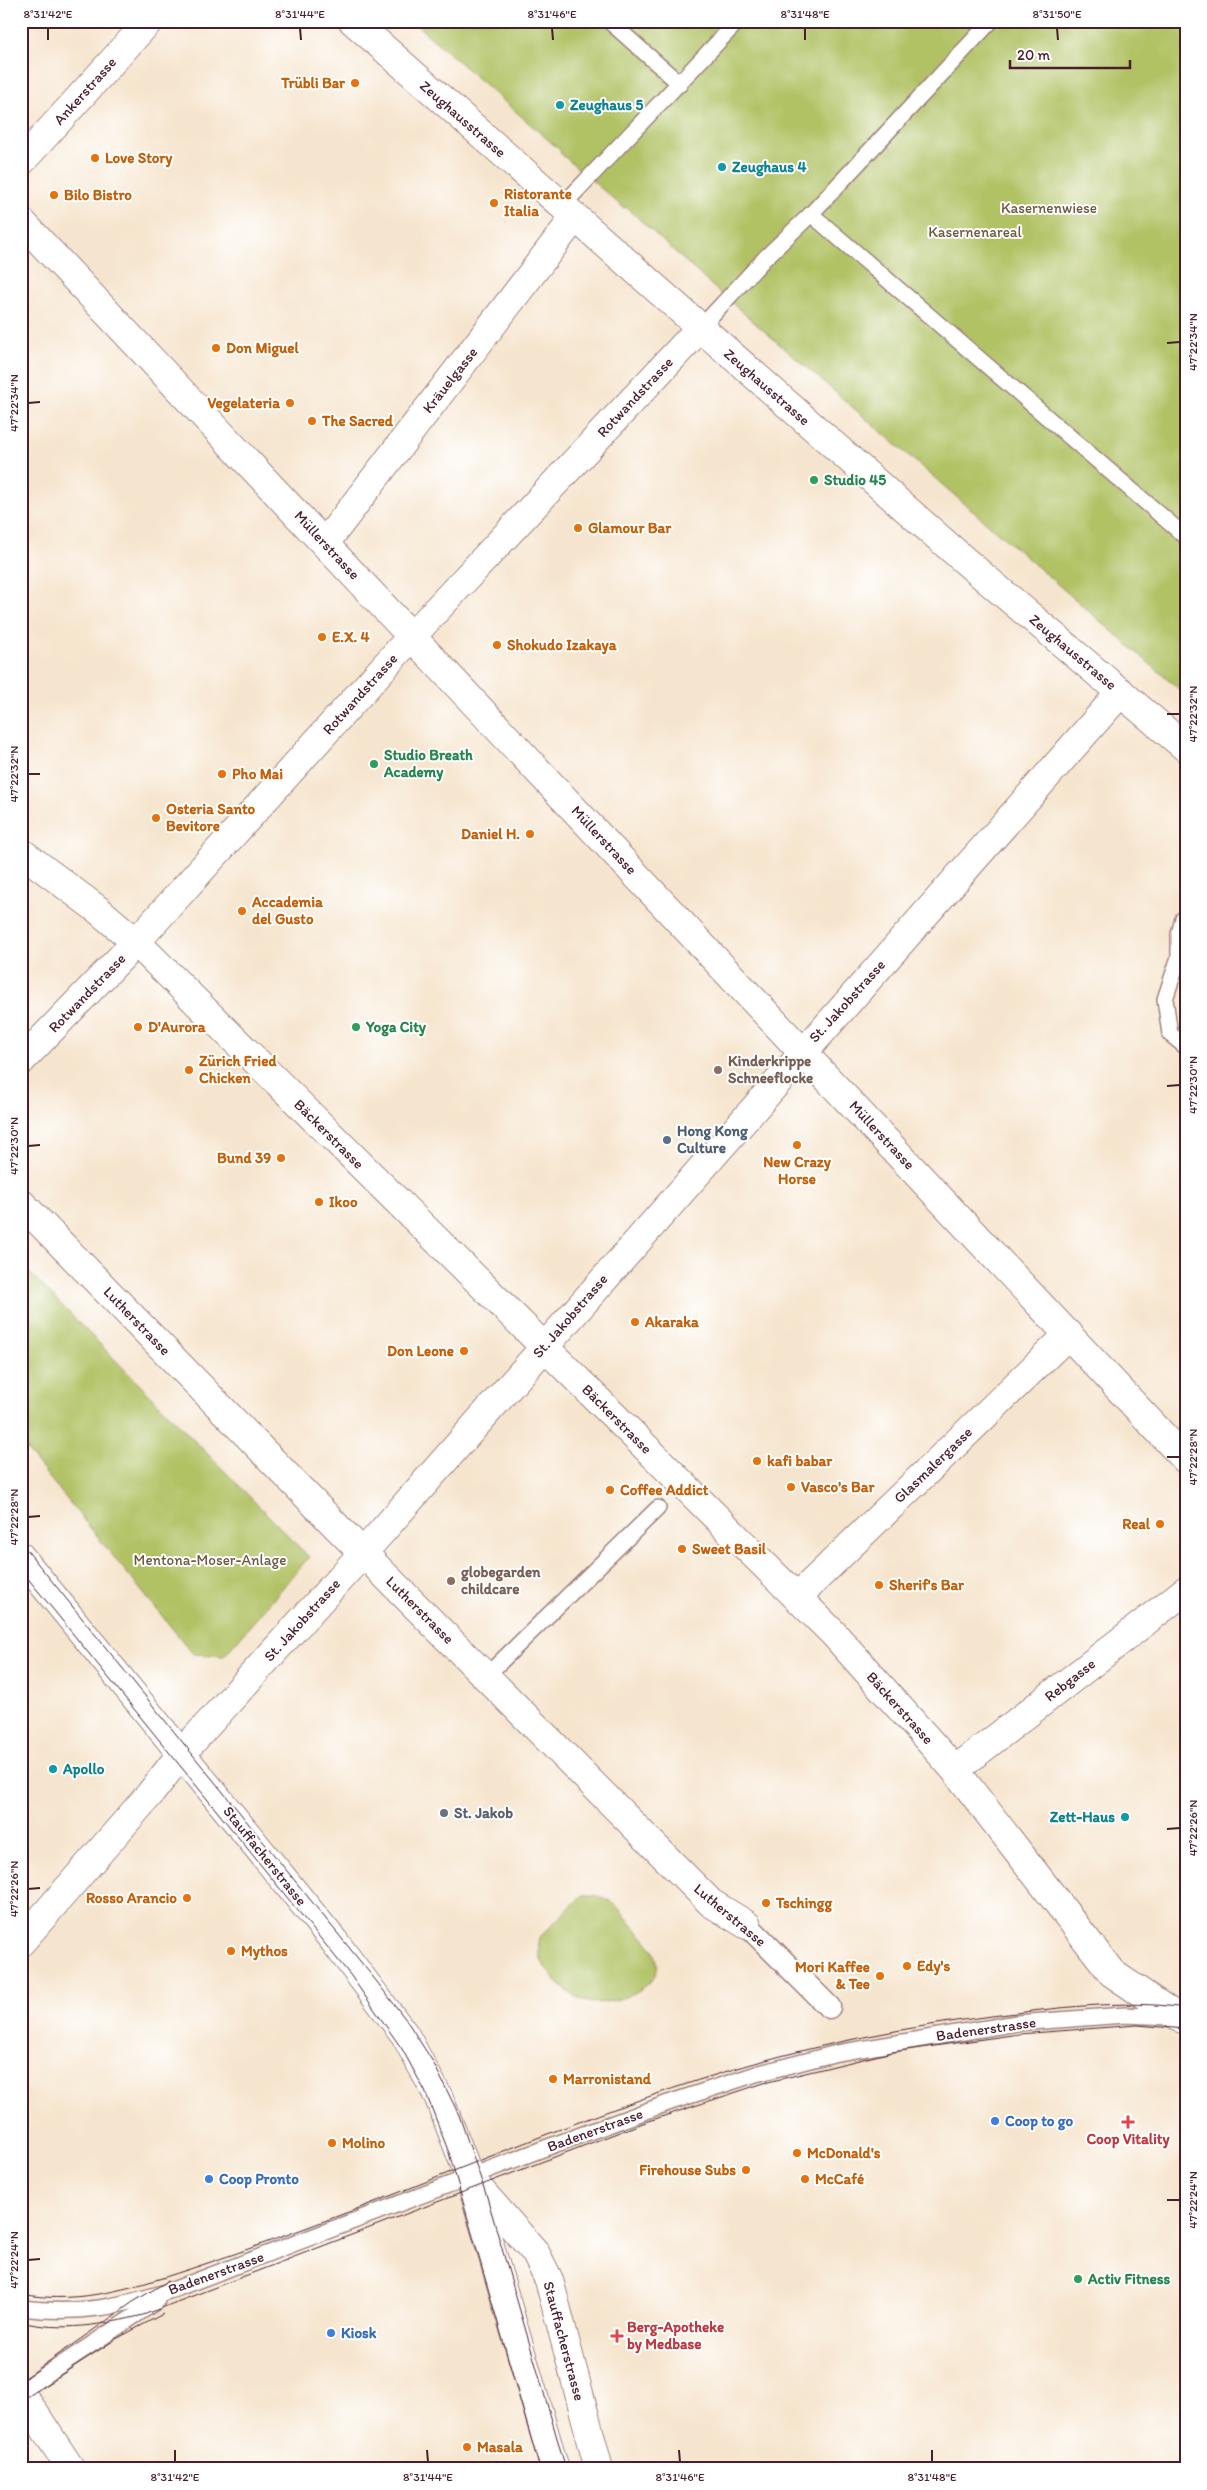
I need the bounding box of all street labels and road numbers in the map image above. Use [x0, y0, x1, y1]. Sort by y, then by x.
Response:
street label: Ankerstrasse [50, 53, 120, 129]
street label: Zeughausstrasse [416, 77, 510, 161]
street label: Kräuelgasse [419, 343, 481, 417]
street label: Zeughausstrasse [720, 345, 814, 429]
street label: Rotwandstrasse [593, 353, 677, 441]
street label: Müllerstrasse [290, 507, 364, 583]
street label: Zeughausstrasse [1026, 610, 1120, 694]
street label: Rotwandstrasse [319, 650, 401, 738]
street label: Müllerstrasse [567, 802, 641, 878]
street label: Rotwandstrasse [45, 950, 129, 1036]
street label: St. Jakobstrasse [805, 956, 889, 1046]
street label: Bäckerstrasse [290, 1095, 368, 1173]
street label: Müllerstrasse [845, 1097, 919, 1173]
street label: St. Jakobstrasse [529, 1270, 611, 1362]
street label: Lutherstrasse [100, 1283, 174, 1359]
street label: Bäckerstrasse [578, 1380, 656, 1458]
street label: Glasmalergasse [890, 1423, 976, 1507]
street label: Lutherstrasse [382, 1572, 458, 1648]
street label: St. Jakobstrasse [260, 1575, 344, 1665]
street label: Rebgasse [1041, 1655, 1099, 1705]
street label: Bäckerstrasse [863, 1668, 937, 1748]
street label: Stauffacherstrasse [219, 1803, 311, 1909]
street label: Lutherstrasse [690, 1880, 770, 1950]
street label: Badenerstrasse [935, 2013, 1037, 2045]
street label: Badenerstrasse [545, 2104, 645, 2156]
street label: Badenerstrasse [166, 2247, 266, 2299]
street label: Stauffacherstrasse [539, 2279, 589, 2403]

